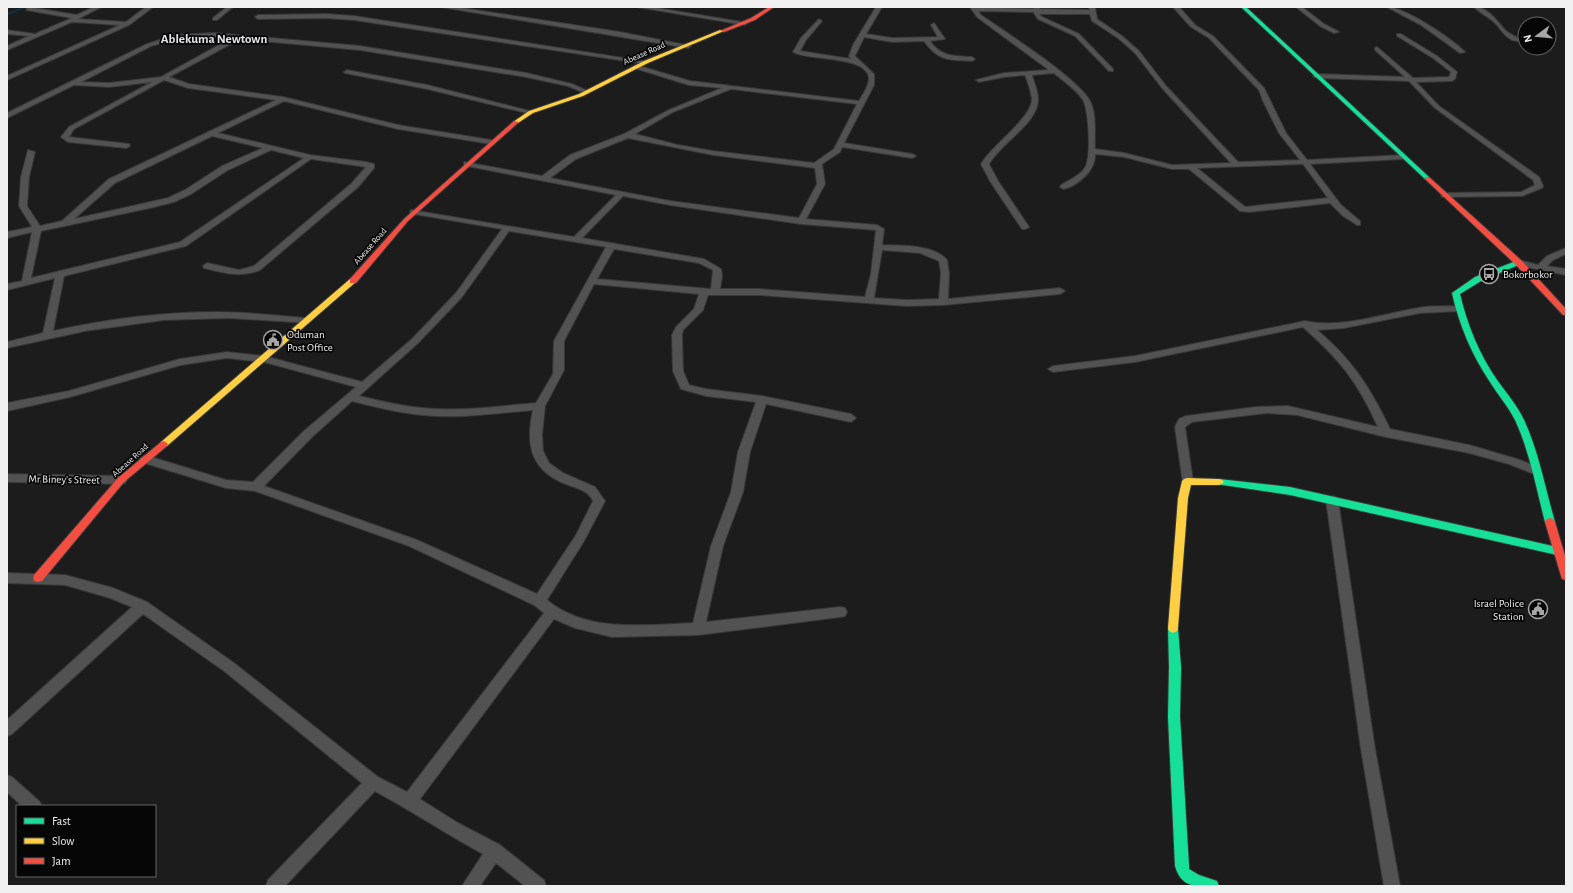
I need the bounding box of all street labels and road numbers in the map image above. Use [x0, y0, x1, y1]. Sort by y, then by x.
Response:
street label: Abease Road [622, 40, 667, 67]
street label: Abease Road [352, 226, 389, 266]
street label: Abease Road [111, 442, 150, 479]
street label: Mr Biney’s Street [28, 473, 100, 486]

